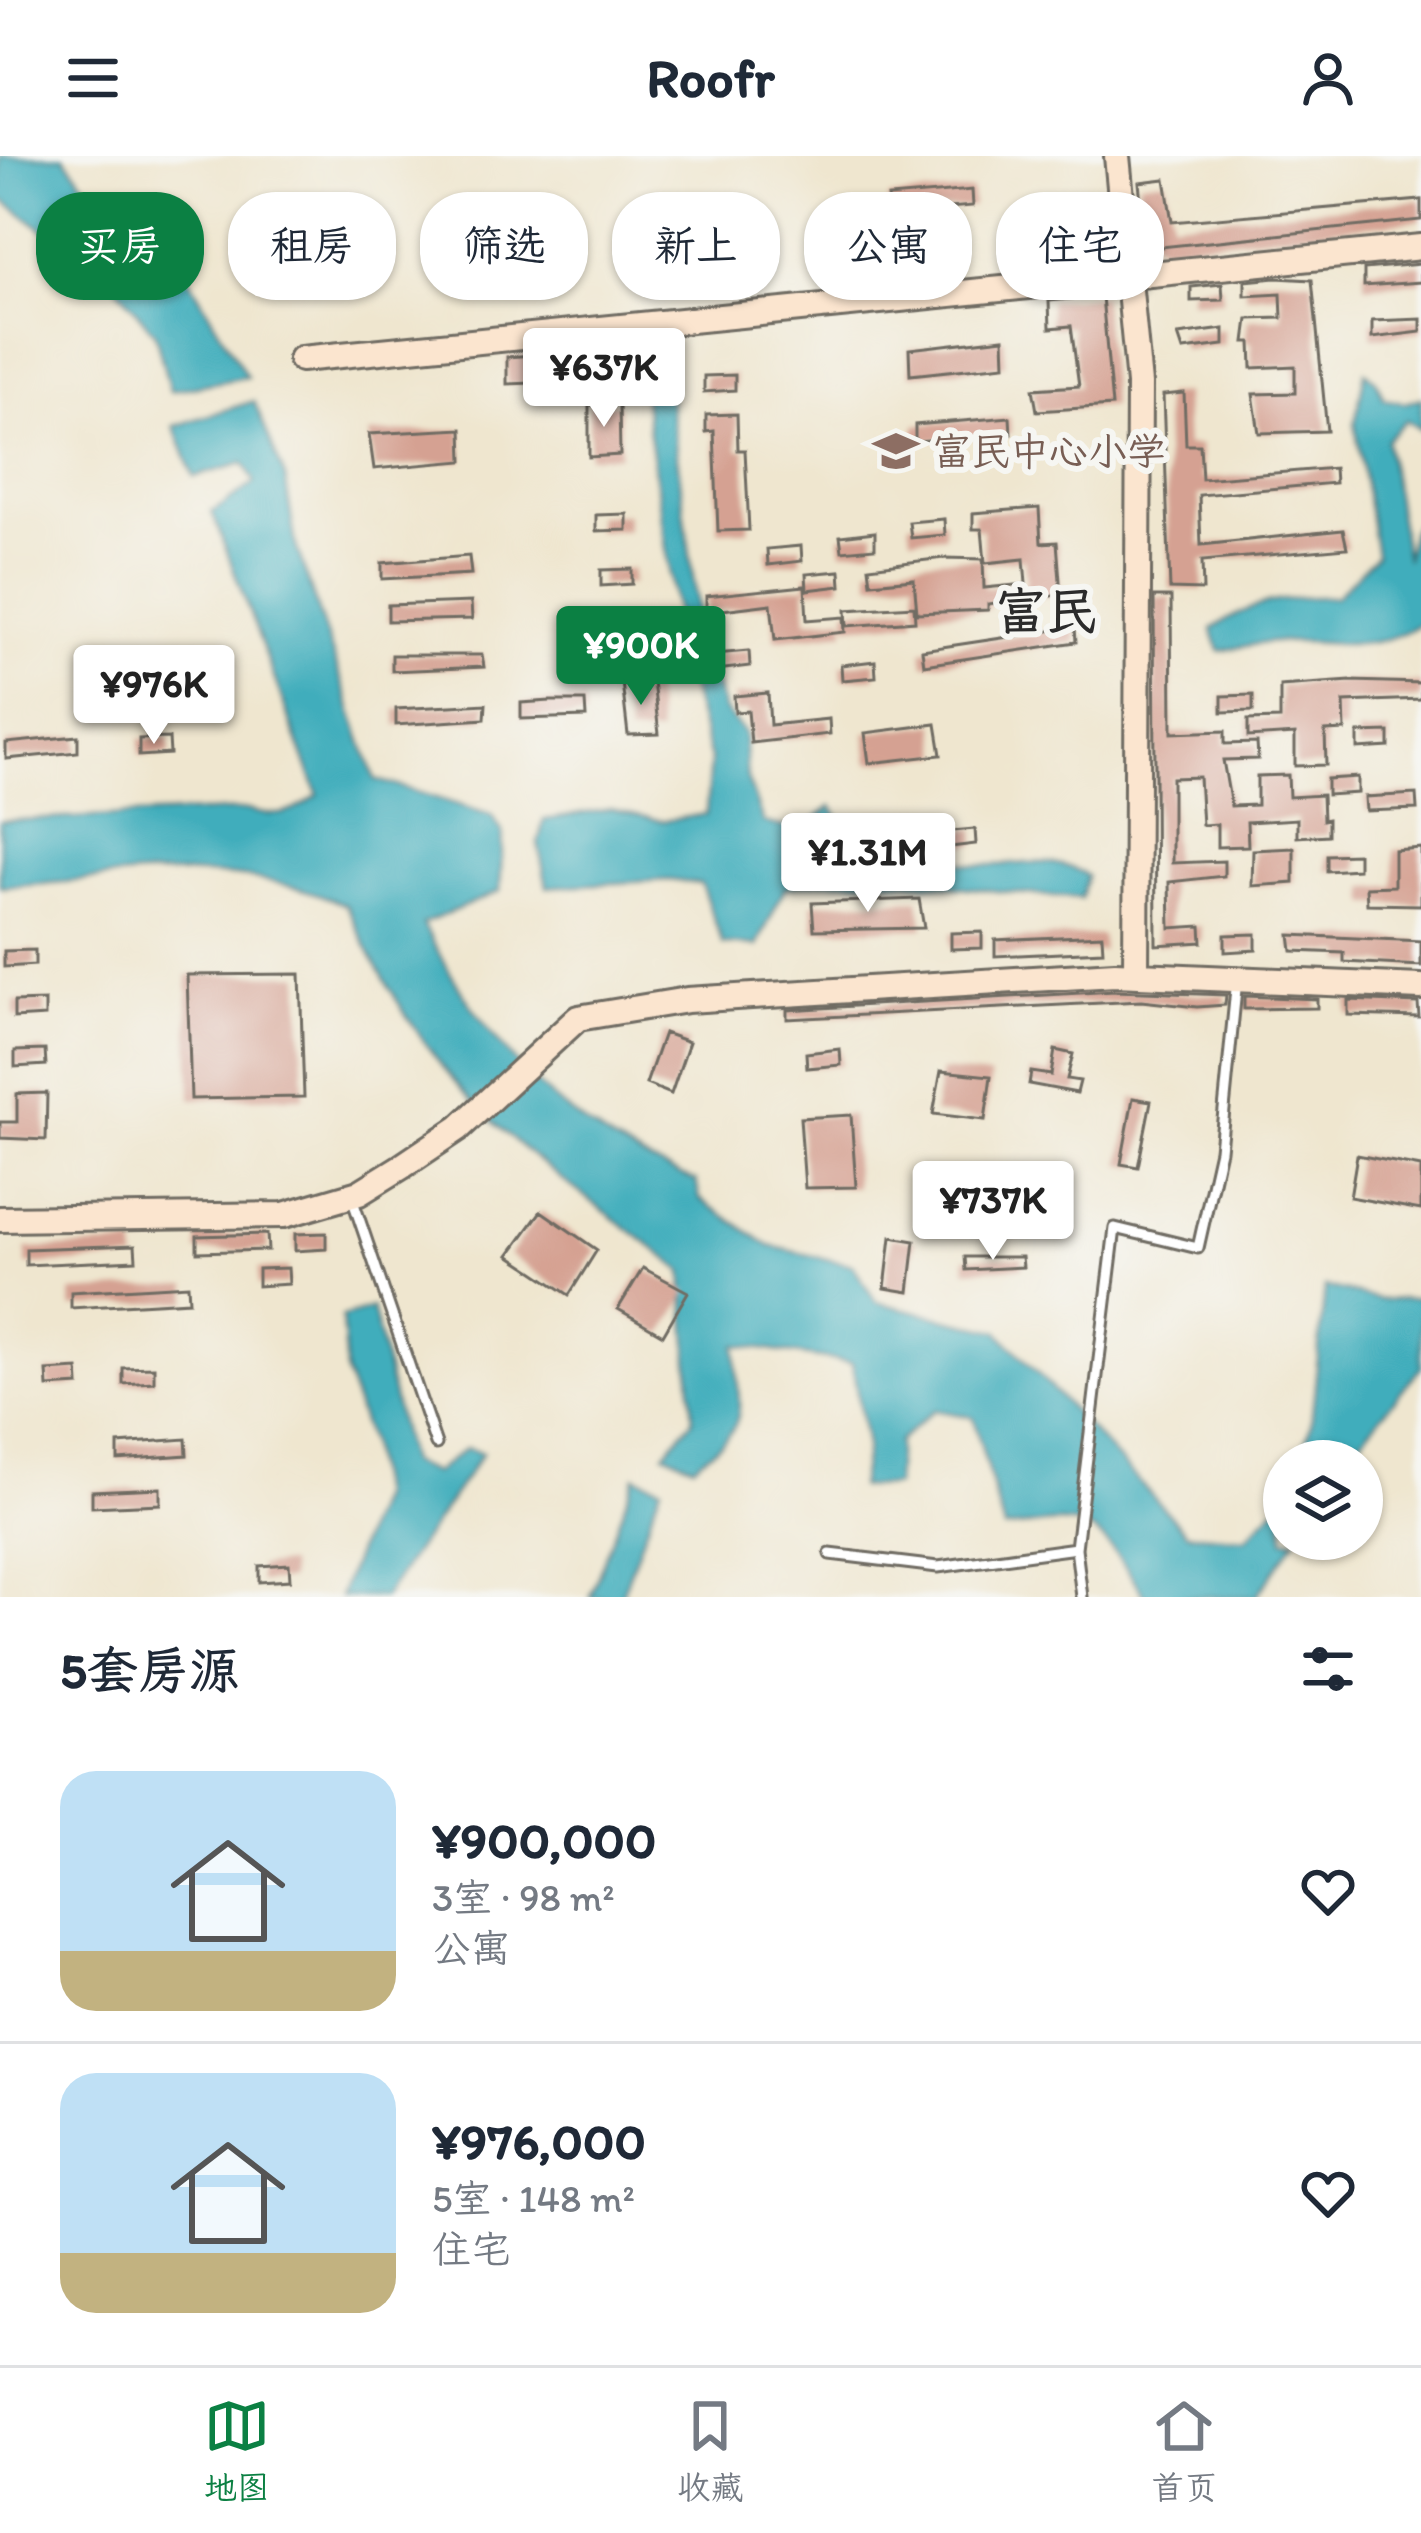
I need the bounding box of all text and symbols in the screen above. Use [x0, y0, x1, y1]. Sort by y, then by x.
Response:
icon: menu [60, 45, 126, 111]
icon: person [1295, 45, 1361, 111]
text: Roofr [646, 46, 775, 111]
chip: 买房 [36, 192, 204, 300]
chip: 租房 [228, 192, 396, 300]
chip: 筛选 [420, 192, 588, 300]
chip: 新上 [612, 192, 780, 300]
chip: 公寓 [804, 192, 972, 300]
chip: 住宅 [996, 192, 1164, 300]
pin: ¥637K [520, 328, 688, 430]
text: ¥637K [550, 343, 658, 390]
school or university icon: 富民中心小学 [871, 426, 921, 476]
place label: 富民中心小学 [932, 428, 1166, 475]
district label: 富民 [995, 581, 1097, 642]
pin: ¥900K [557, 606, 725, 708]
text: ¥900K [583, 621, 699, 668]
pin: ¥976K [70, 645, 238, 747]
text: ¥976K [100, 660, 208, 707]
pin: ¥1.31M [770, 813, 966, 915]
text: ¥1.31M [808, 828, 928, 875]
pin: ¥737K [909, 1161, 1077, 1263]
text: ¥737K [940, 1176, 1046, 1223]
map controls [1263, 1440, 1383, 1560]
button: layers [1263, 1440, 1383, 1560]
icon: filters [1295, 1636, 1361, 1702]
text: 5套房源 [60, 1640, 240, 1701]
text: ¥900,000 [432, 1810, 656, 1871]
icon: home [156, 1819, 300, 1963]
icon: heart [1295, 1858, 1361, 1924]
text: 3室 · 98 m² [432, 1874, 615, 1921]
text: 公寓 [432, 1925, 510, 1972]
text: ¥976,000 [432, 2111, 646, 2172]
icon: home [156, 2121, 300, 2265]
icon: heart [1295, 2160, 1361, 2226]
text: 5室 · 148 m² [432, 2175, 635, 2222]
text: 住宅 [432, 2226, 510, 2273]
tab: 地图 [204, 2393, 270, 2508]
tab: 收藏 [677, 2393, 743, 2508]
tab: 首页 [1151, 2393, 1217, 2508]

